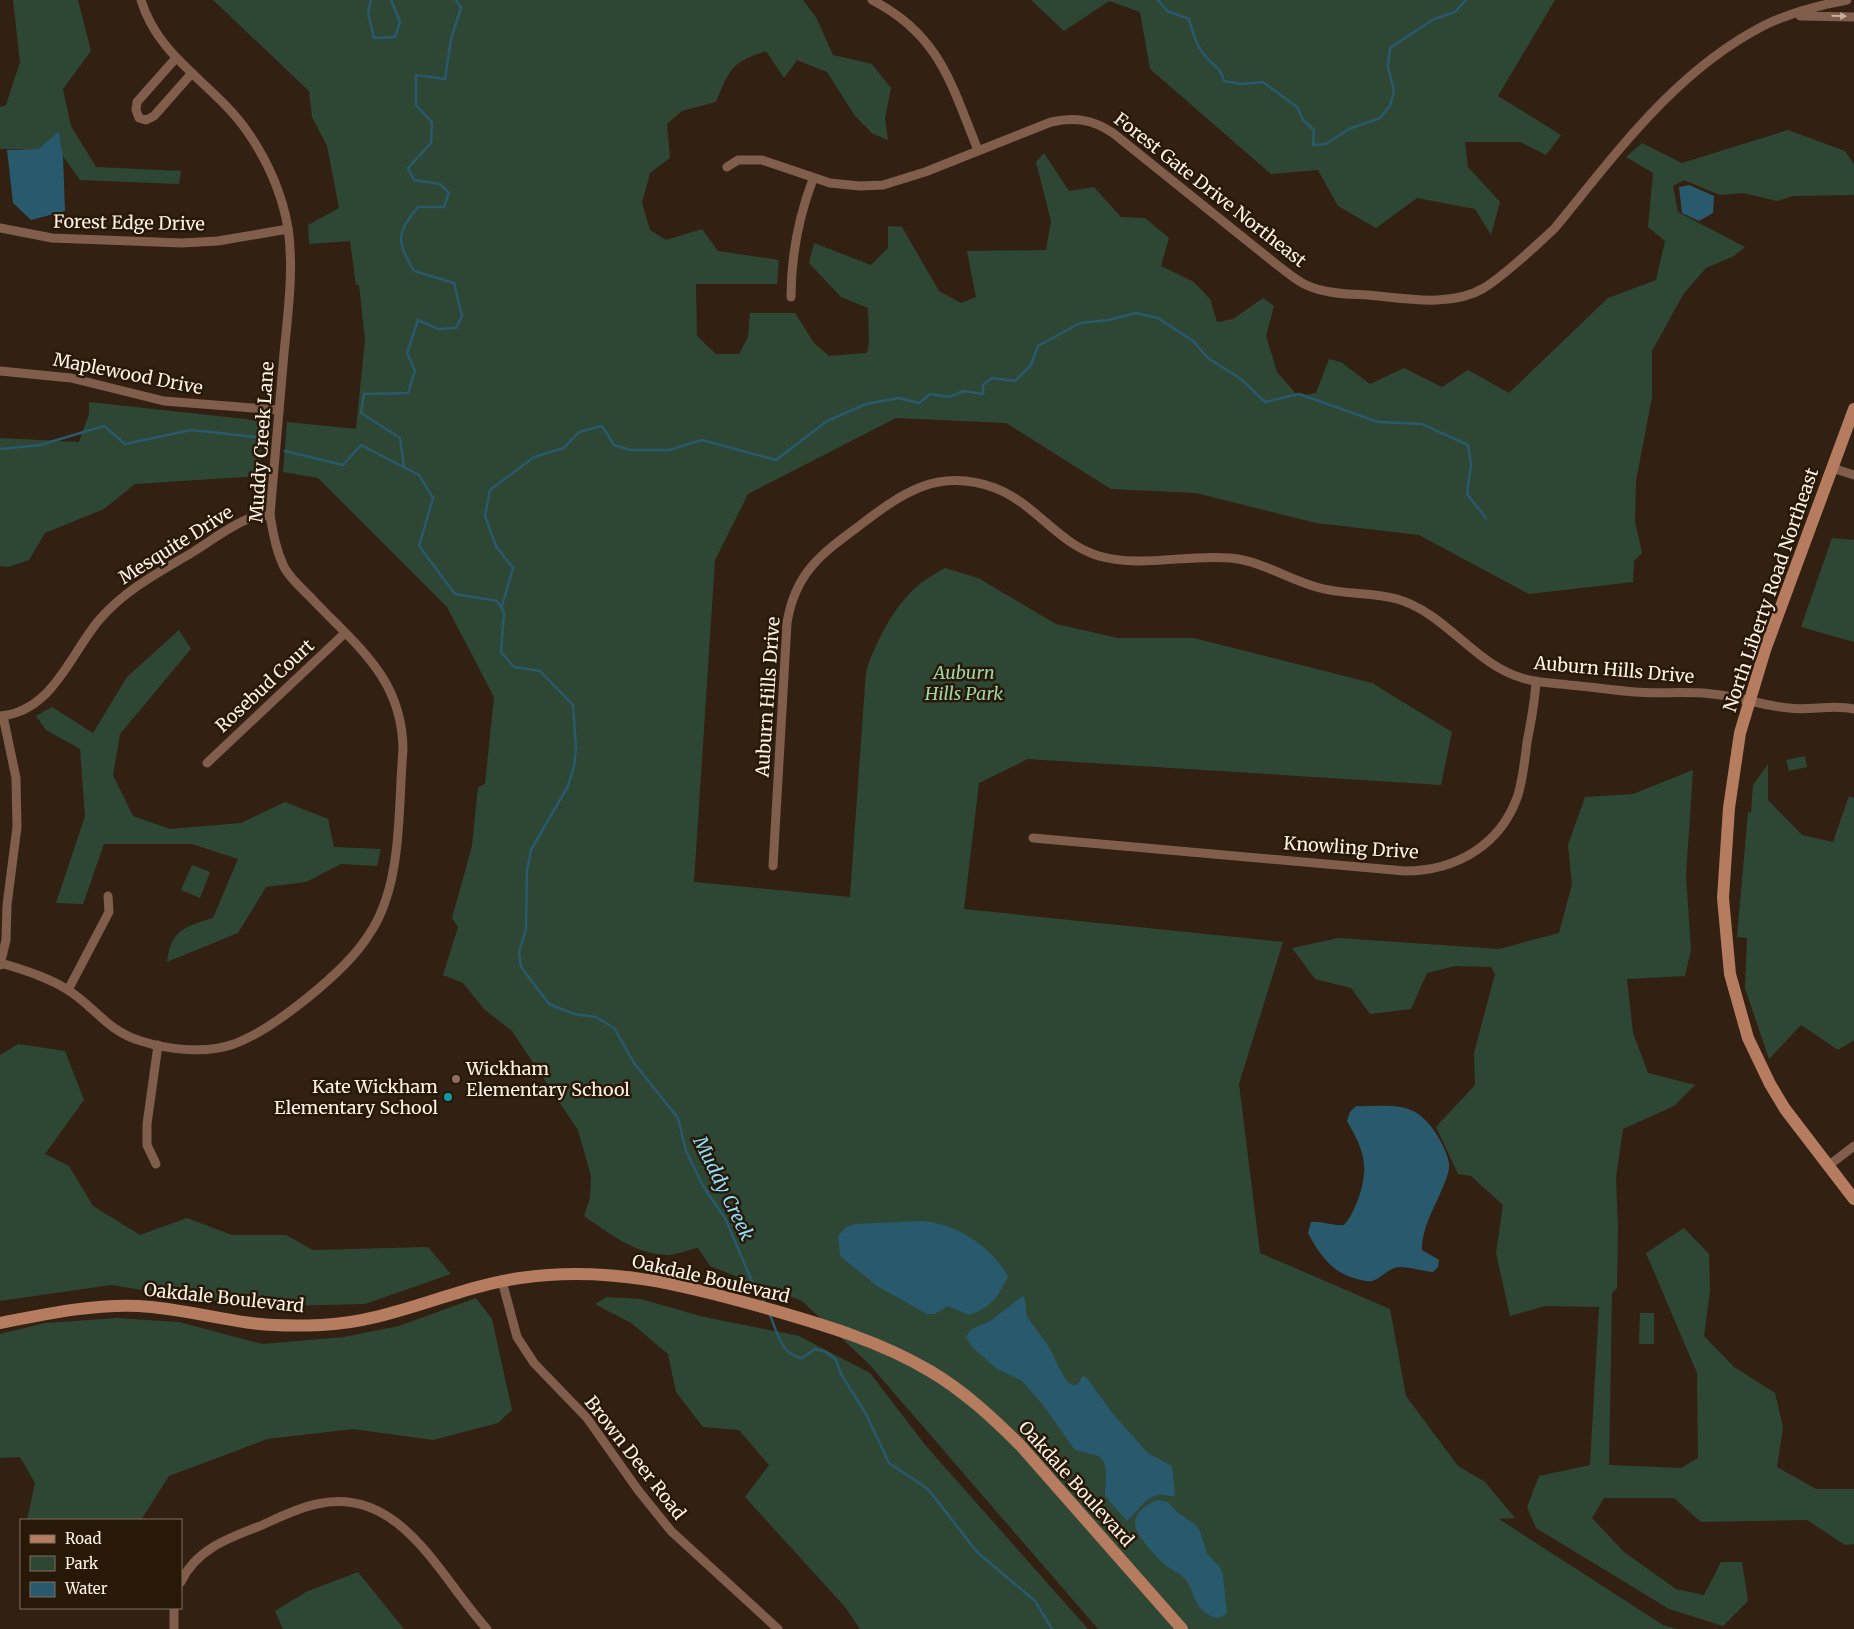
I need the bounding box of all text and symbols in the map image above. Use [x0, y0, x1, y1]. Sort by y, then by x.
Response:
one-way arrow [1832, 13, 1848, 21]
street label: Forest Gate Drive Northeast [1109, 107, 1311, 272]
street label: Forest Edge Drive [53, 210, 205, 235]
street label: Maplewood Drive [51, 348, 205, 399]
street label: Muddy Creek Lane [244, 361, 279, 523]
street label: North Liberty Road Northeast [1718, 465, 1823, 715]
street label: Mesquite Drive [114, 500, 237, 589]
street label: Auburn Hills Drive [750, 616, 785, 779]
street label: Rosebud Court [211, 634, 319, 737]
street label: Auburn Hills Drive [1532, 651, 1695, 688]
park label: Auburn Hills Park [924, 661, 1003, 705]
street label: Knowling Drive [1283, 831, 1419, 864]
place label: Wickham Elementary School [465, 1057, 630, 1101]
marker: Wickham Elementary School [450, 1073, 462, 1085]
place label: Kate Wickham Elementary School [274, 1075, 438, 1119]
marker: Kate Wickham Elementary School [442, 1091, 454, 1103]
water label: Muddy Creek [688, 1131, 760, 1245]
street label: Oakdale Boulevard [630, 1249, 792, 1308]
street label: Oakdale Boulevard [143, 1278, 306, 1317]
street label: Brown Deer Road [580, 1391, 691, 1524]
street label: Oakdale Boulevard [1014, 1416, 1139, 1551]
legend [20, 1519, 182, 1609]
text: Road [65, 1529, 101, 1548]
text: Park [65, 1554, 99, 1573]
text: Water [64, 1579, 108, 1598]

